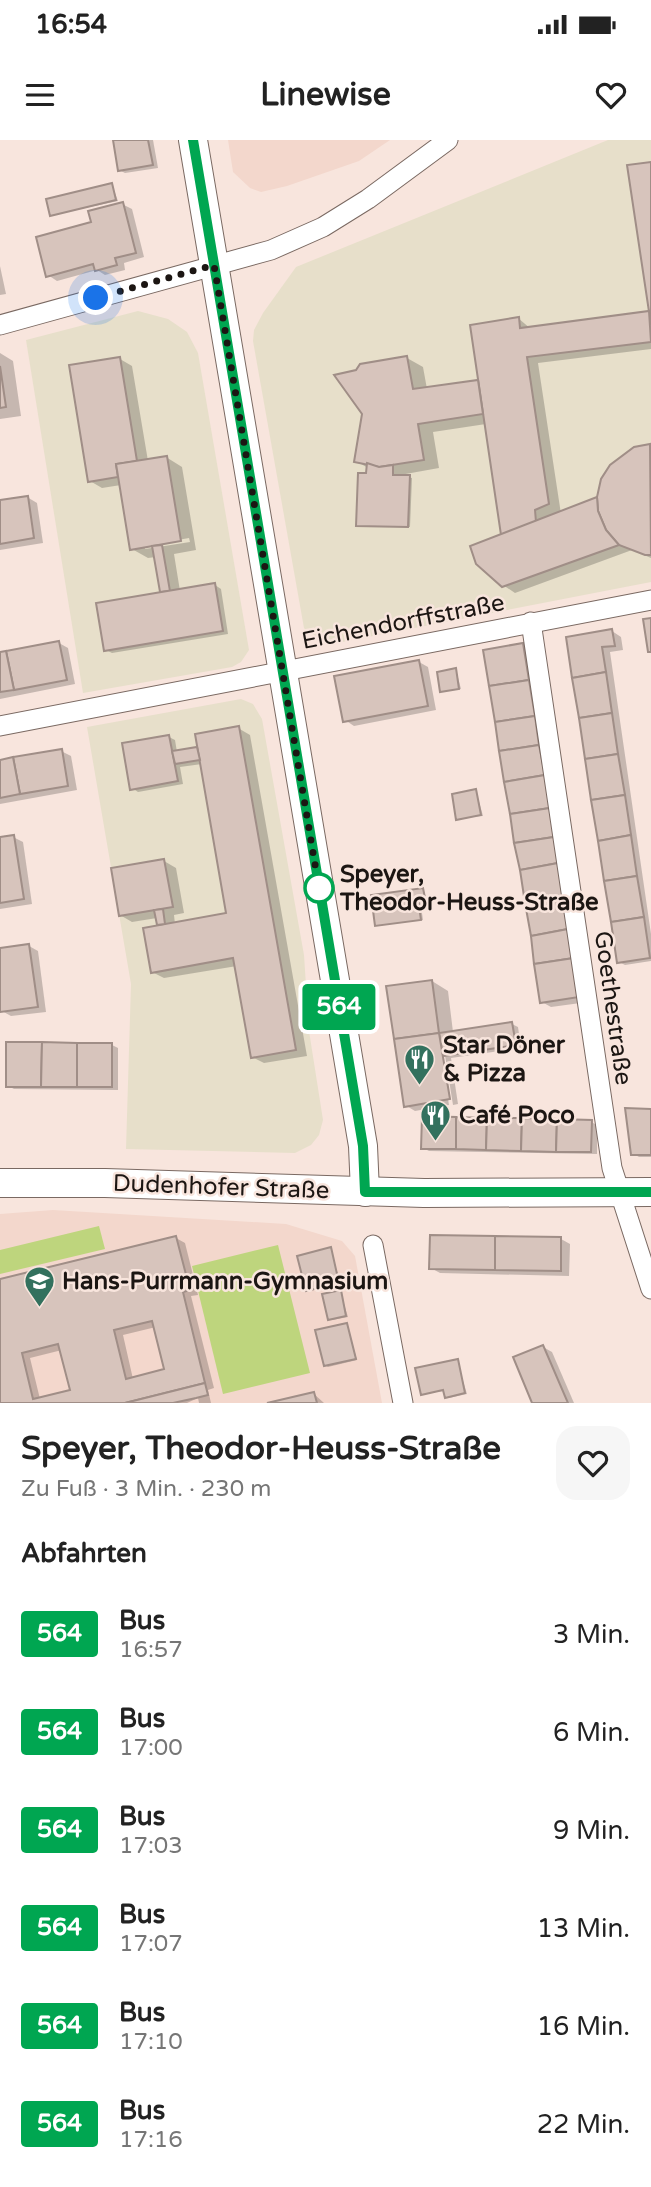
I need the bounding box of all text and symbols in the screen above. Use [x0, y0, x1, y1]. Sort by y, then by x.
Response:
text: 16:54 [35, 9, 107, 40]
icon: menu [21, 76, 59, 114]
text: Linewise [260, 76, 391, 114]
icon: heart [592, 76, 630, 114]
your location [78, 280, 113, 315]
street label: Eichendorffstraße [299, 588, 507, 656]
place label: Speyer, Theodor-Heuss-Straße [339, 860, 599, 917]
marker: Speyer, Theodor-Heuss-Straße [304, 873, 334, 903]
street label: Goethestraße [588, 929, 638, 1087]
line badge: 564 [299, 984, 379, 1030]
text: 564 [316, 992, 362, 1021]
place label: Star Döner & Pizza [443, 1031, 566, 1088]
restaurant icon: Star Döner & Pizza [403, 1042, 437, 1086]
restaurant icon: Café Poco [419, 1098, 453, 1142]
place label: Café Poco [459, 1101, 575, 1130]
street label: Dudenhofer Straße [112, 1169, 330, 1205]
school or university icon: Hans-Purrmann-Gymnasium [22, 1264, 56, 1308]
place label: Hans-Purrmann-Gymnasium [62, 1267, 388, 1296]
button: heart [556, 1426, 630, 1500]
text: Speyer, Theodor-Heuss-Straße [21, 1429, 501, 1468]
text: Zu Fuß · 3 Min. · 230 m [21, 1475, 271, 1503]
text: Abfahrten [21, 1538, 147, 1569]
text: Bus [119, 1605, 165, 1636]
text: 564 [37, 1619, 82, 1648]
text: 3 Min. [553, 1619, 630, 1650]
text: 16:57 [119, 1636, 183, 1664]
text: Bus [119, 1703, 165, 1734]
text: 564 [37, 1717, 82, 1746]
text: 6 Min. [553, 1717, 630, 1748]
text: 17:00 [119, 1734, 183, 1762]
text: Bus [119, 1801, 165, 1832]
text: 564 [37, 1815, 82, 1844]
text: 9 Min. [553, 1815, 630, 1846]
text: 17:03 [119, 1832, 183, 1860]
text: Bus [119, 1899, 165, 1930]
text: 564 [37, 1913, 82, 1942]
text: 13 Min. [537, 1913, 630, 1944]
text: 17:07 [119, 1930, 183, 1958]
text: Bus [119, 1997, 165, 2028]
text: 564 [37, 2011, 82, 2040]
text: 16 Min. [537, 2011, 630, 2042]
text: 17:10 [119, 2028, 183, 2056]
text: Bus [119, 2095, 165, 2126]
text: 564 [37, 2109, 82, 2138]
text: 22 Min. [537, 2109, 630, 2140]
text: 17:16 [119, 2126, 183, 2154]

